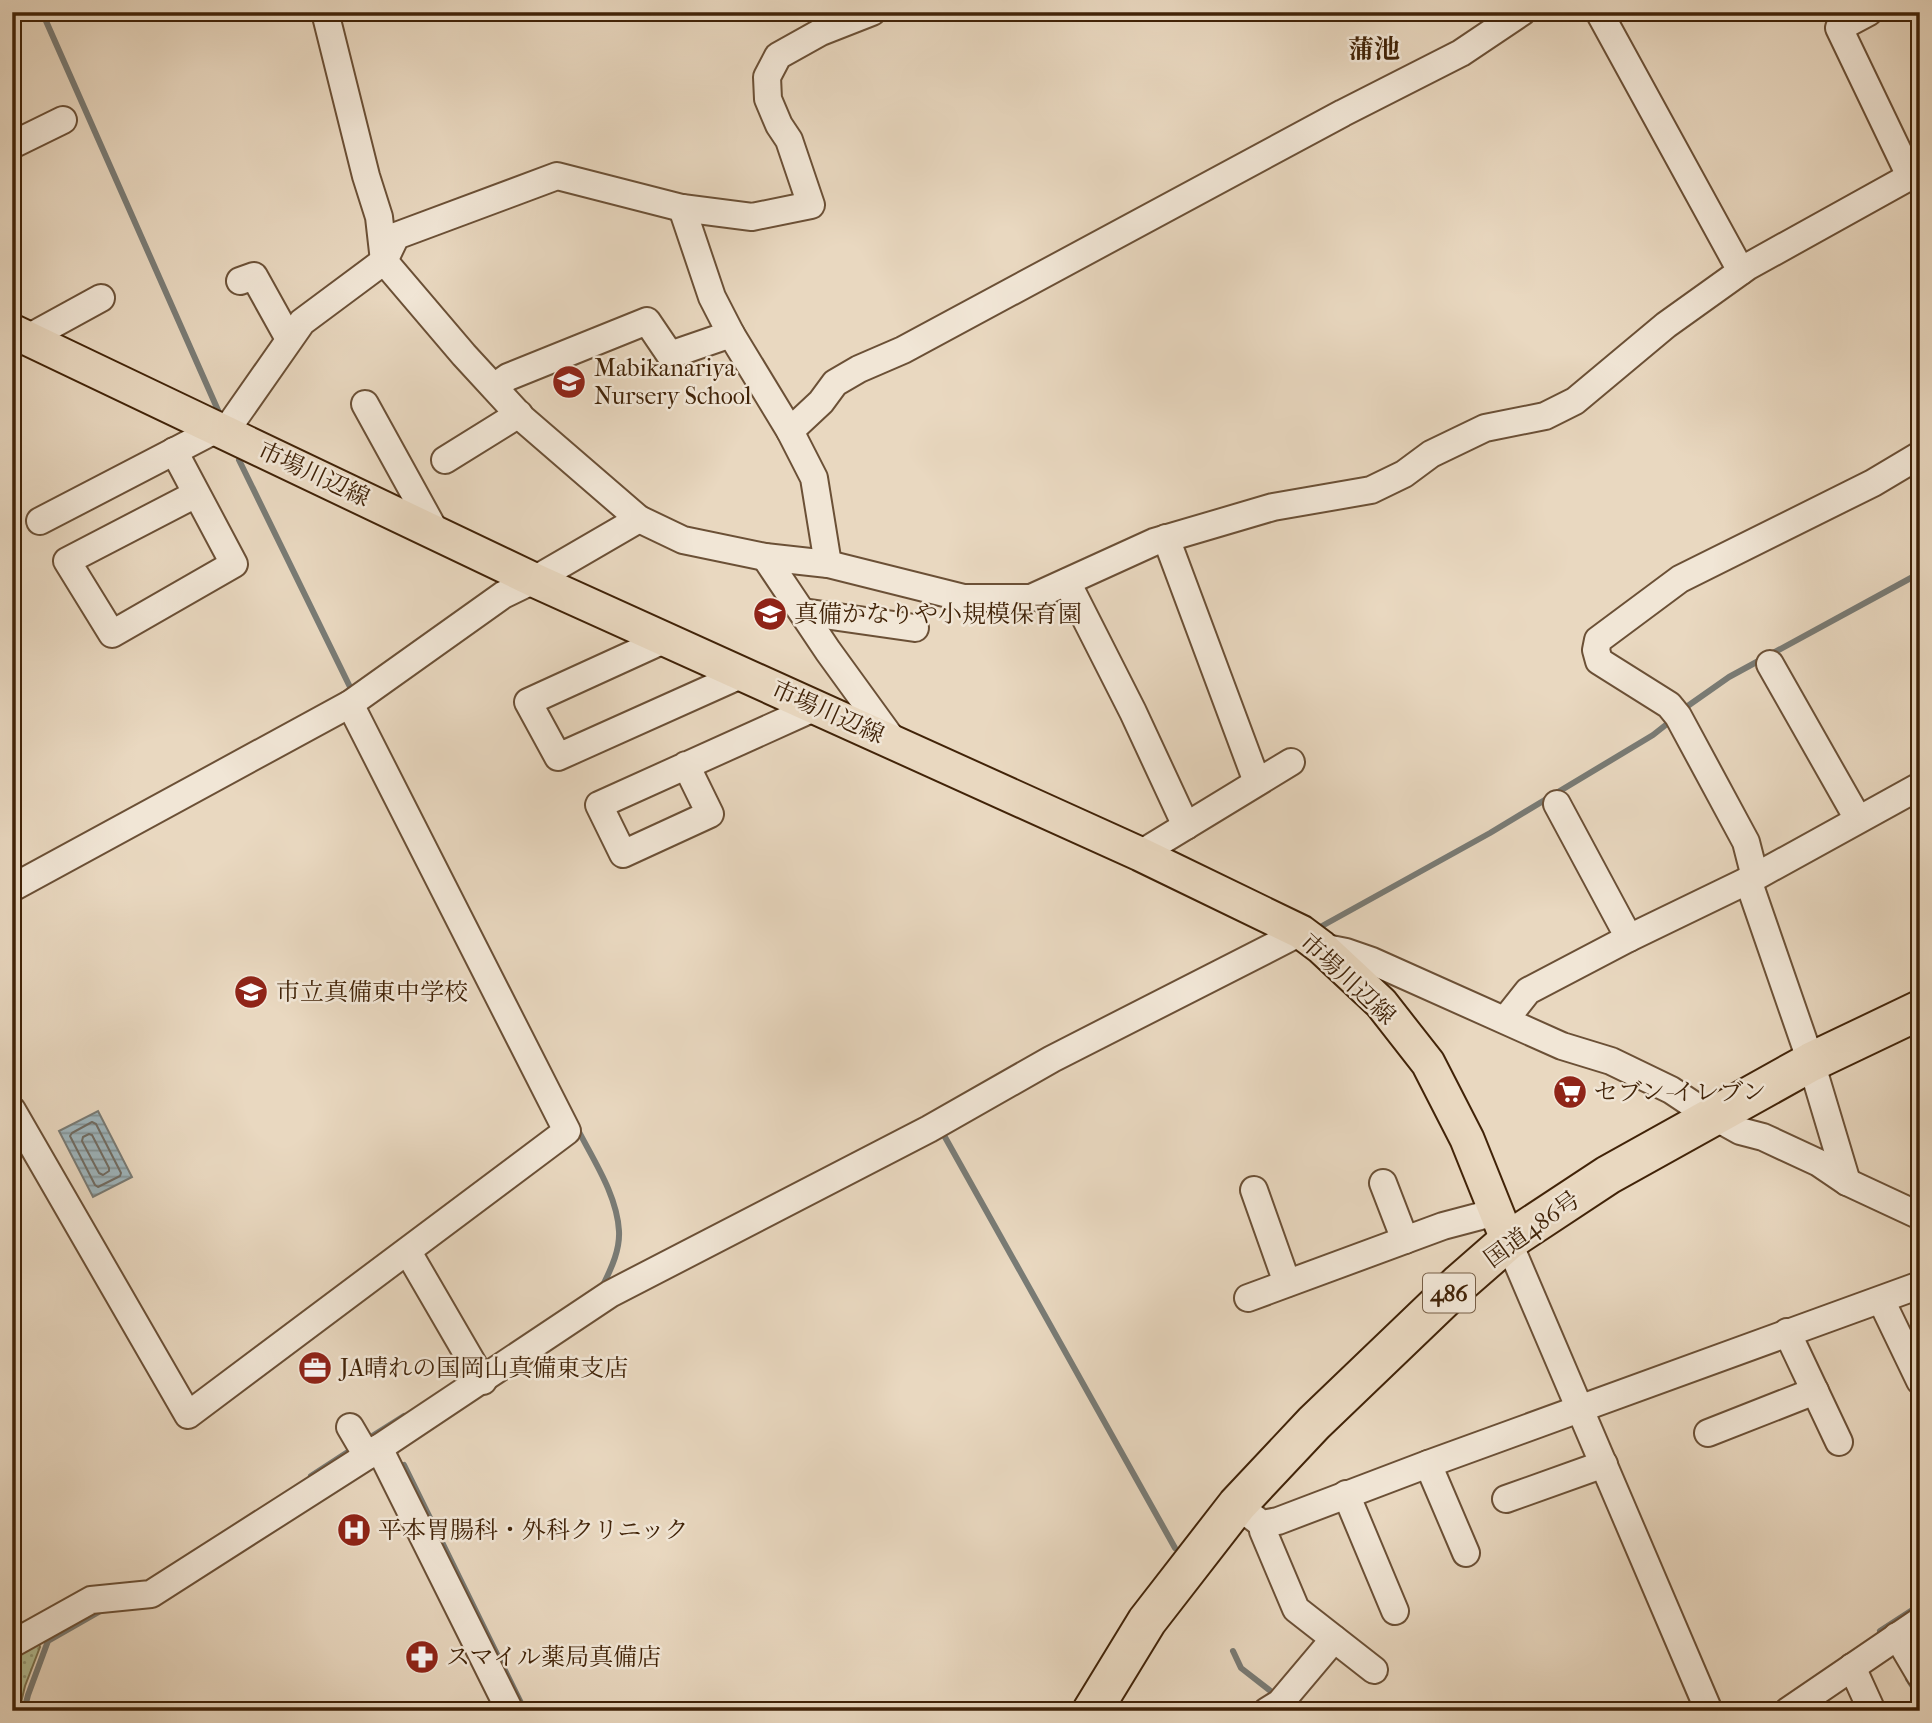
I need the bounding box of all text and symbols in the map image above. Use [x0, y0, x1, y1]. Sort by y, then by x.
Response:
district label: 蒲池 [1348, 34, 1400, 65]
place label: Mabikanariya Nursery School [594, 354, 752, 410]
school or university icon: Mabikanariya Nursery School [550, 363, 588, 401]
street label: 市場川辺線 [254, 436, 374, 512]
school or university icon: 真備かなりや小規模保育園 [751, 595, 789, 633]
place label: 真備かなりや小規模保育園 [794, 600, 1082, 628]
street label: 市場川辺線 [767, 675, 889, 749]
street label: 市場川辺線 [1295, 928, 1401, 1030]
school or university icon: 市立真備東中学校 [232, 973, 270, 1011]
place label: 市立真備東中学校 [276, 978, 468, 1006]
supermarket icon: セブン-イレブン [1551, 1073, 1589, 1111]
place label: セブン-イレブン [1594, 1078, 1766, 1106]
street label: 国道486号 [1479, 1185, 1585, 1273]
road number: 486 [1423, 1274, 1475, 1312]
office icon: JA晴れの国岡山真備東支店 [296, 1349, 334, 1387]
place label: JA晴れの国岡山真備東支店 [338, 1354, 628, 1382]
hospital icon: 平本胃腸科・外科クリニック [335, 1511, 373, 1549]
place label: 平本胃腸科・外科クリニック [378, 1516, 689, 1544]
pharmacy icon: スマイル薬局真備店 [403, 1638, 441, 1676]
place label: スマイル薬局真備店 [446, 1643, 661, 1671]

